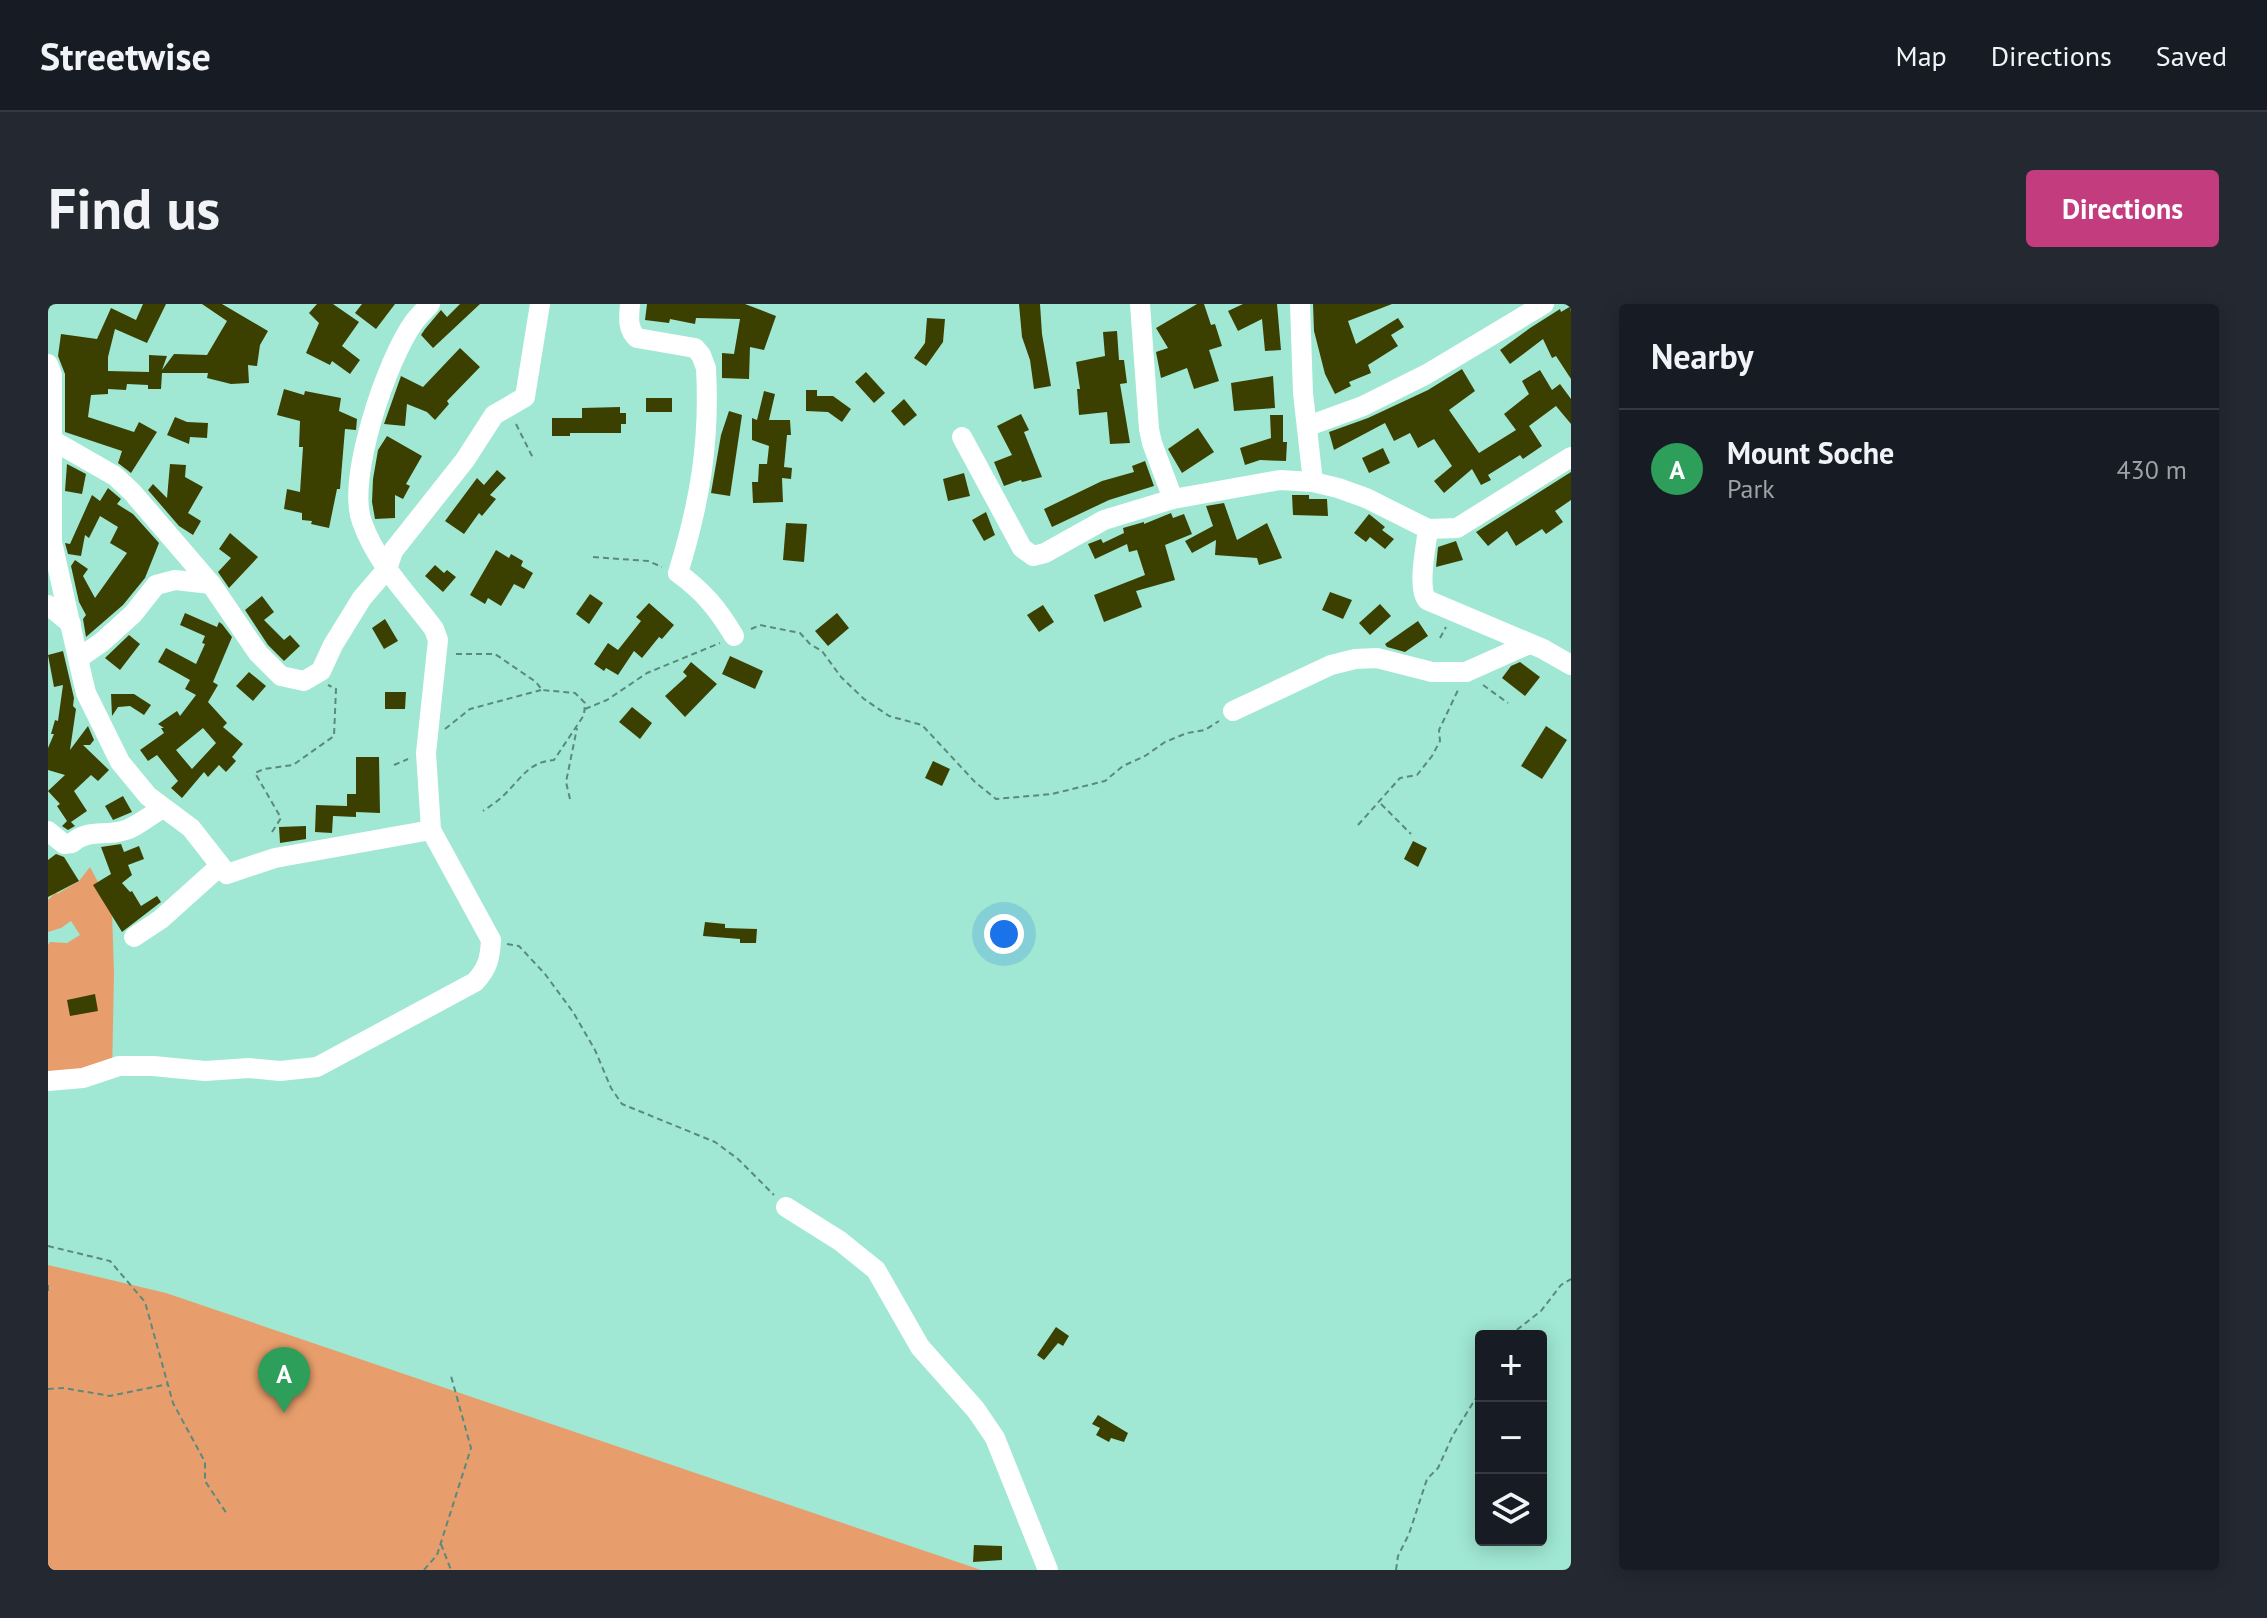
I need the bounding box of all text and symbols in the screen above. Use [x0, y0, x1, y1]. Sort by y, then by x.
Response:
text: Streetwise [40, 31, 211, 80]
text: Map [1896, 37, 1947, 74]
text: Directions [1991, 37, 2112, 74]
text: Saved [2156, 37, 2227, 74]
button: Directions [2026, 170, 2219, 247]
text: Find us [48, 172, 220, 244]
text: Nearby [1651, 334, 1753, 378]
text: Mount Soche [1727, 433, 1894, 472]
text: A [1669, 453, 1685, 486]
text: 430 m [2116, 453, 2187, 486]
text: Park [1727, 472, 1775, 505]
your location [984, 914, 1024, 954]
map controls [1475, 1330, 1547, 1546]
button: + [1475, 1330, 1547, 1402]
pin: A [258, 1347, 310, 1413]
button: − [1475, 1402, 1547, 1474]
button: layers [1475, 1474, 1547, 1546]

